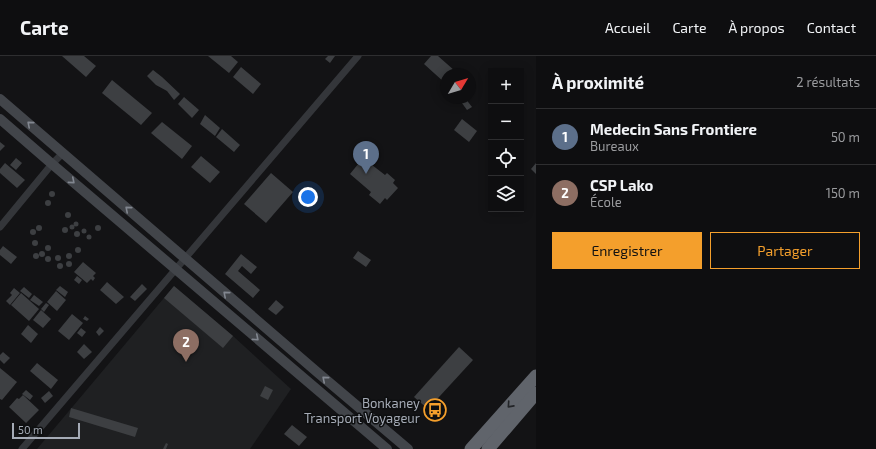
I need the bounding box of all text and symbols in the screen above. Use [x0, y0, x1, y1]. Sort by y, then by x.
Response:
text: Carte [20, 16, 69, 39]
text: Accueil [605, 19, 650, 36]
text: Carte [672, 19, 707, 36]
text: À propos [729, 19, 785, 36]
text: Contact [807, 19, 856, 36]
north arrow [440, 68, 476, 104]
map controls [488, 68, 524, 212]
button: + [488, 68, 524, 104]
text: À proximité [552, 72, 644, 92]
text: 2 résultats [796, 74, 860, 90]
button: − [488, 104, 524, 140]
text: Medecin Sans Frontiere [590, 120, 757, 138]
one-way arrow [27, 122, 34, 129]
text: 1 [562, 129, 568, 145]
text: 50 m [831, 129, 860, 145]
text: Bureaux [590, 138, 639, 154]
button: locate [488, 140, 524, 176]
pin: 1 [353, 141, 379, 174]
button: layers [488, 176, 524, 212]
text: CSP Lako [590, 176, 653, 194]
one-way arrow [67, 177, 74, 184]
text: 2 [561, 185, 569, 201]
text: 150 m [826, 185, 860, 201]
your location [298, 187, 318, 207]
text: École [590, 194, 622, 210]
one-way arrow [125, 207, 133, 214]
button: Enregistrer [552, 232, 702, 269]
button: Partager [710, 232, 860, 269]
one-way arrow [224, 292, 231, 299]
pin: 2 [173, 329, 199, 362]
one-way arrow [252, 333, 259, 340]
one-way arrow [322, 377, 329, 384]
place label: Bonkaney Transport Voyageur [304, 395, 420, 426]
bus stop icon: Bonkaney Transport Voyageur [422, 397, 448, 423]
one-way arrow [508, 400, 515, 408]
scale bar [12, 421, 80, 440]
text: 50 m [18, 423, 43, 436]

